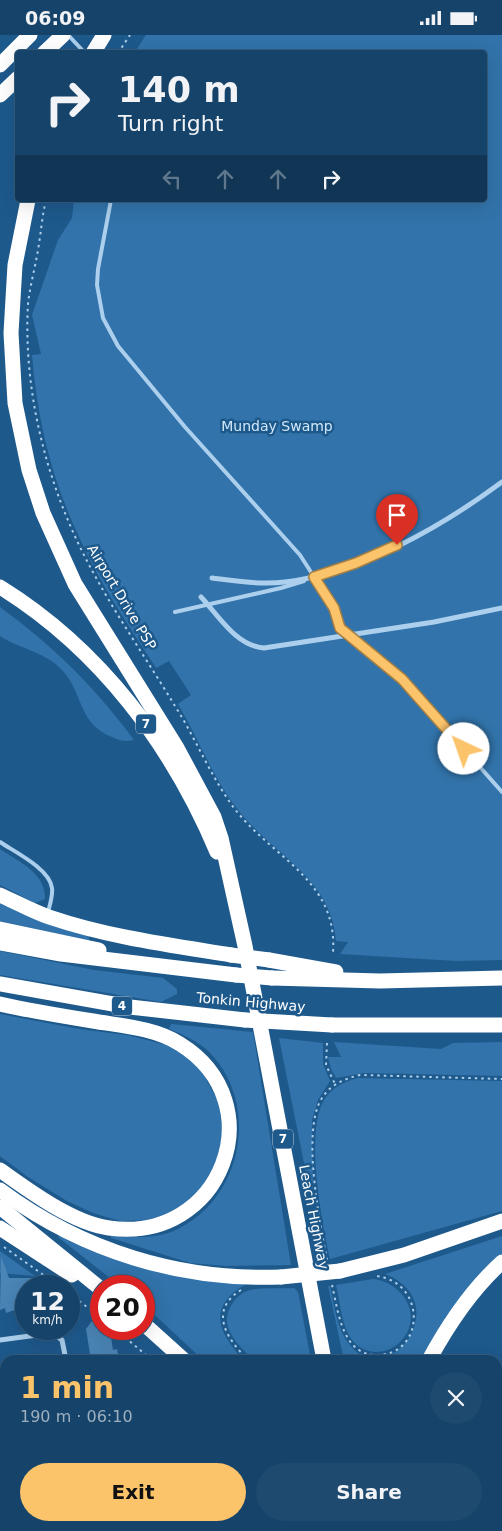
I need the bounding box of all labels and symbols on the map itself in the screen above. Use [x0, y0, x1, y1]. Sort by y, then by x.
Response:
park label: Munday Swamp [221, 418, 333, 434]
pin [376, 494, 418, 545]
street label: Airport Drive PSP [84, 541, 160, 653]
road number: 7 [136, 715, 156, 734]
position arrow [437, 722, 489, 774]
street label: Tonkin Highway [195, 989, 306, 1015]
road number: 4 [112, 996, 132, 1015]
road number: 7 [273, 1129, 293, 1149]
street label: Leach Highway [296, 1163, 332, 1271]
speed limit sign: 20 [90, 1275, 155, 1340]

